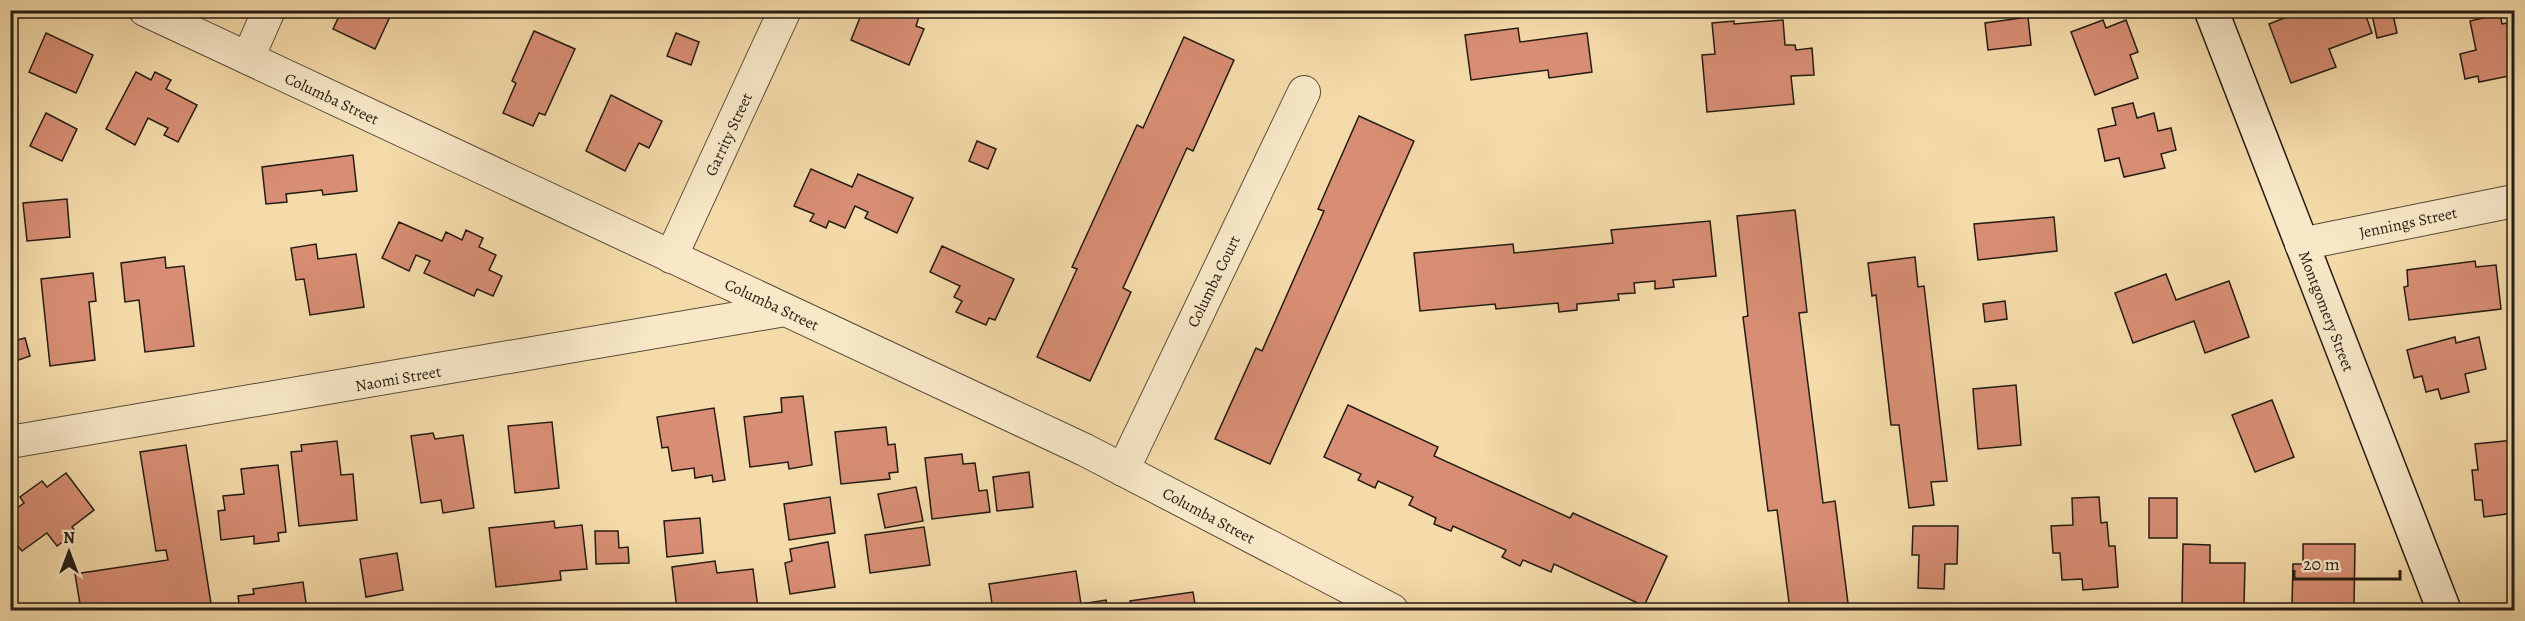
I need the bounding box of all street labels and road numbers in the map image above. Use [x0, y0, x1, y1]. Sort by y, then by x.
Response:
street label: Columba Street [281, 67, 382, 130]
street label: Garrity Street [700, 89, 758, 180]
street label: Jennings Street [2357, 202, 2459, 244]
street label: Columba Court [1182, 232, 1246, 331]
street label: Montgomery Street [2293, 248, 2359, 375]
street label: Columba Street [721, 273, 822, 336]
street label: Naomi Street [353, 361, 443, 397]
street label: Columba Street [1158, 482, 1259, 549]

